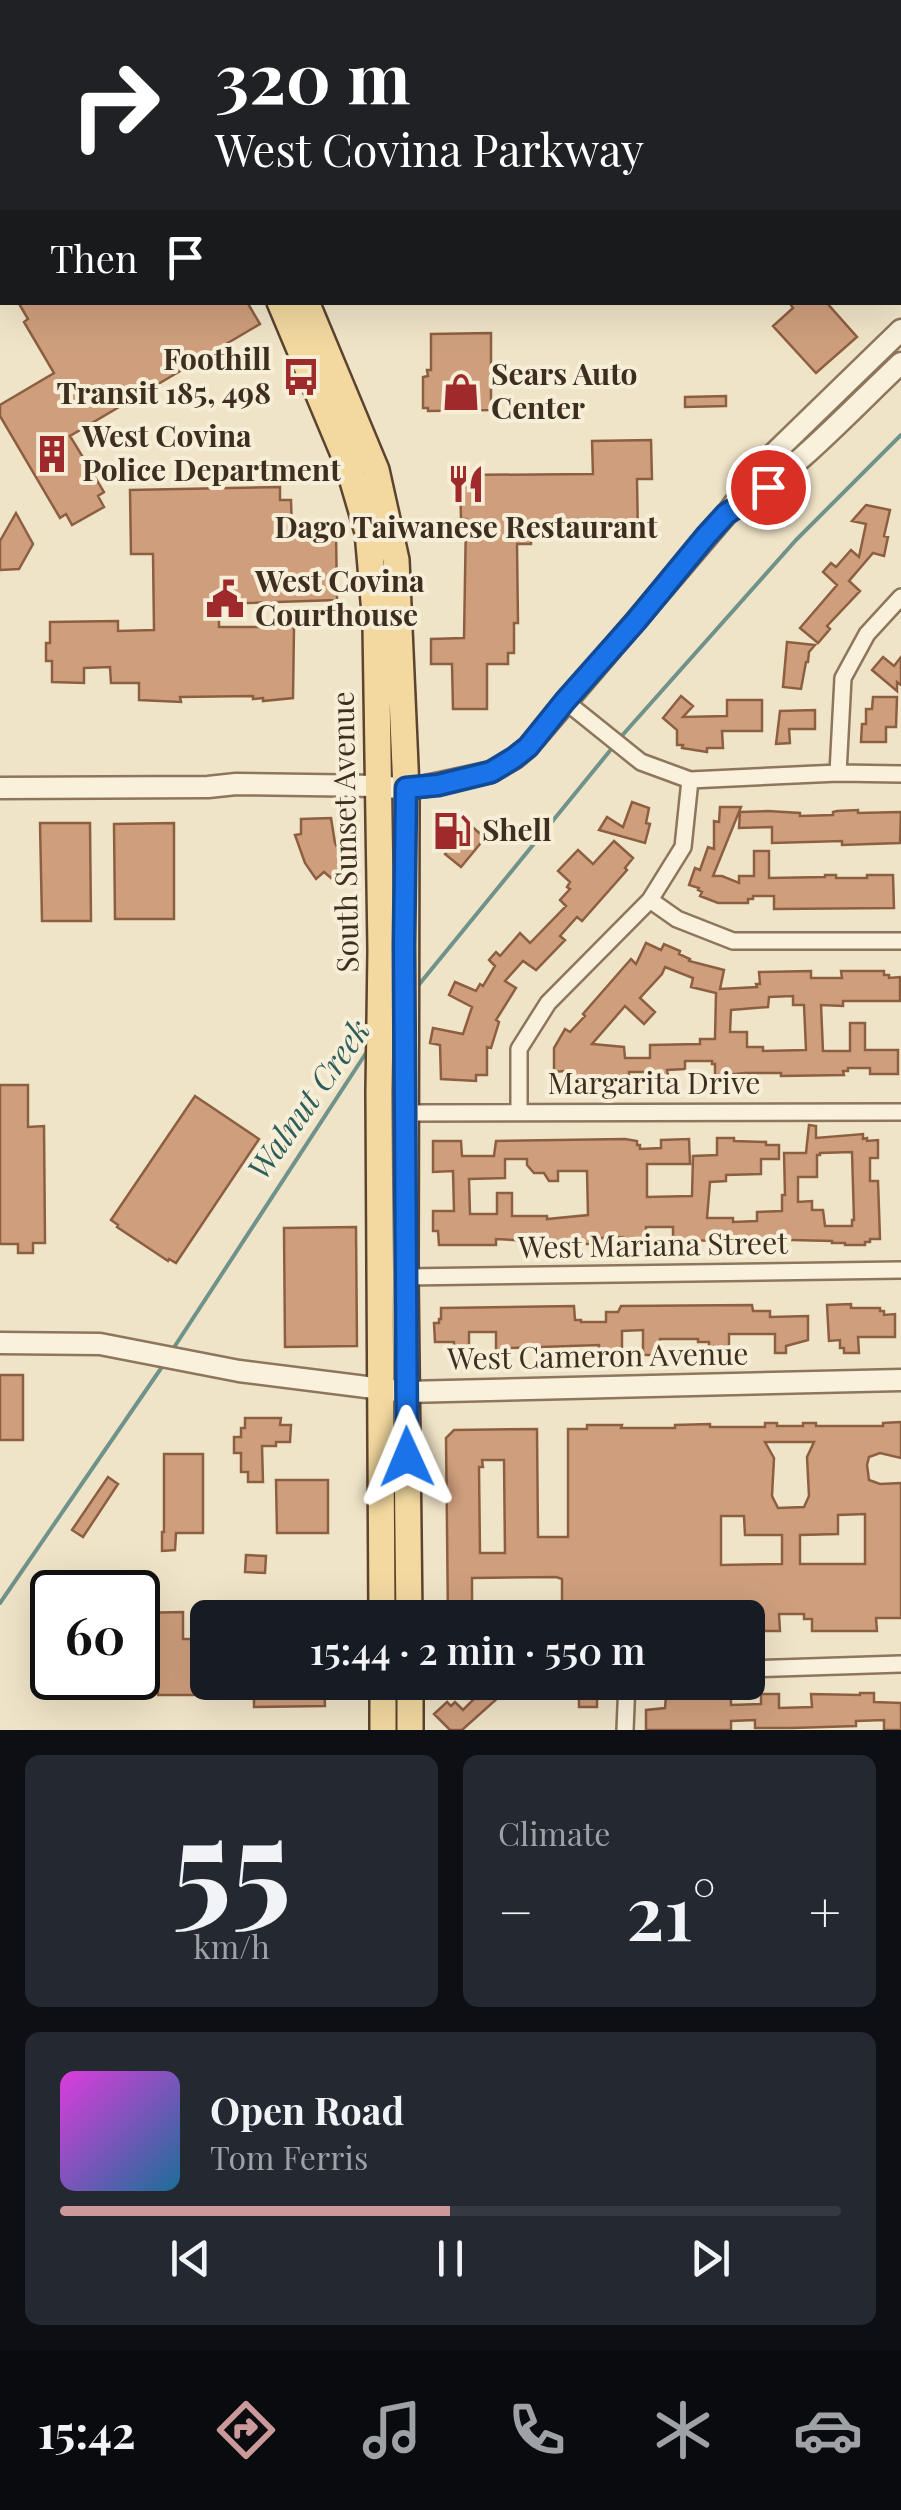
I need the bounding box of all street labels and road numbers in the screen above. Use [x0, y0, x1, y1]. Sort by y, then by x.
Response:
street label: South Sunset Avenue [322, 691, 366, 973]
street label: Margarita Drive [548, 1062, 760, 1102]
street label: West Mariana Street [517, 1222, 789, 1266]
street label: West Cameron Avenue [446, 1332, 749, 1378]

